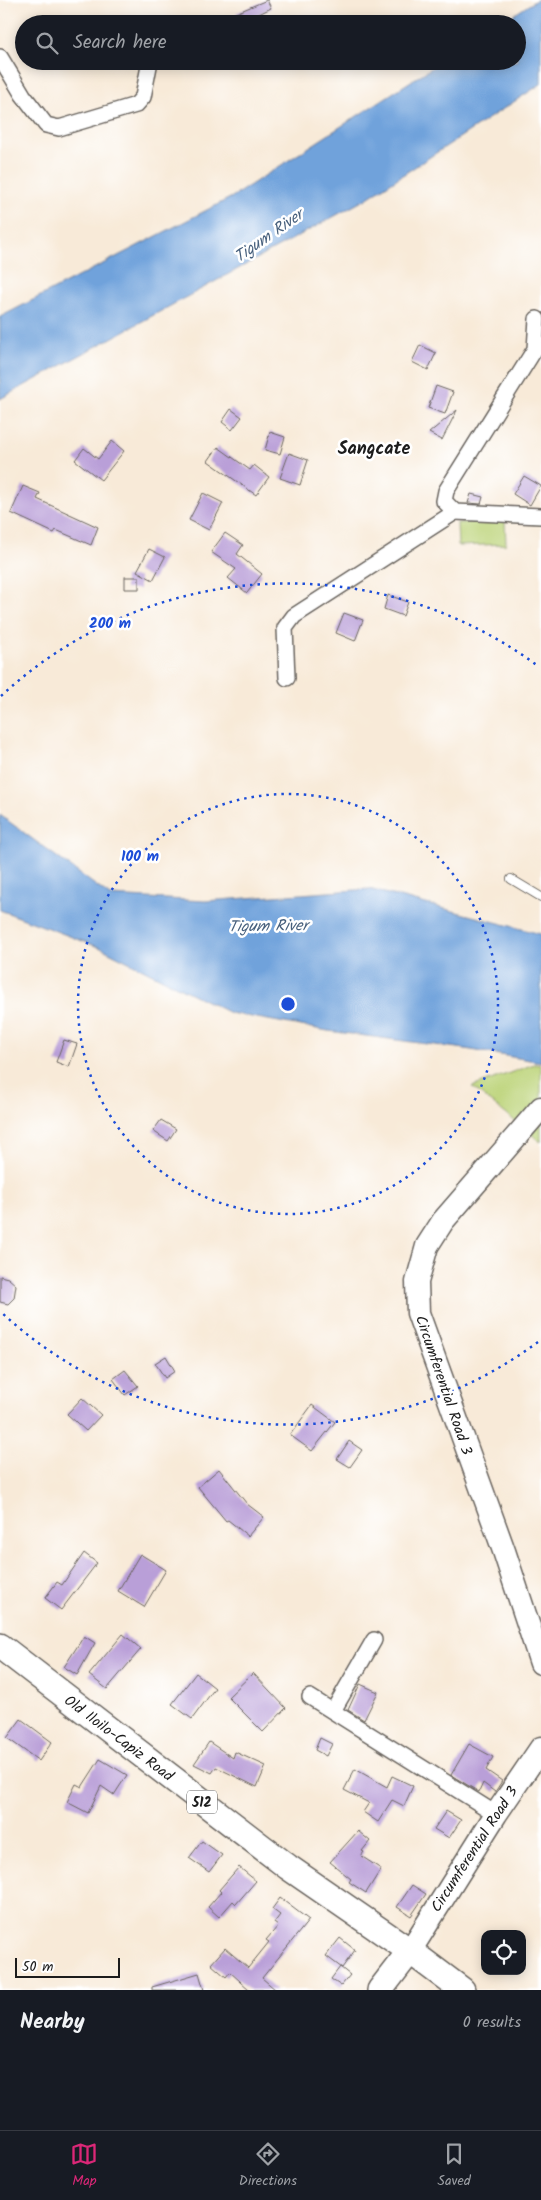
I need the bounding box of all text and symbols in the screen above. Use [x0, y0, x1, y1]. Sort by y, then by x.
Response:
search box [15, 15, 526, 70]
text: Search here [73, 28, 167, 58]
icon: search [33, 29, 61, 57]
water label: Tigum River [229, 201, 312, 269]
district label: Sangcate [338, 435, 411, 464]
text: 200 m [89, 612, 131, 636]
text: 100 m [121, 845, 159, 869]
water label: Tigum River [228, 913, 312, 940]
centre of rings [279, 995, 297, 1013]
street label: Circumferential Road 3 [408, 1312, 478, 1459]
street label: Old Iloilo-Capiz Road [59, 1690, 179, 1788]
street label: Circumferential Road 3 [425, 1781, 525, 1917]
road number: 512 [187, 1790, 217, 1814]
map controls [481, 1930, 526, 1975]
button: locate [481, 1930, 526, 1975]
scale bar [15, 1955, 120, 1978]
text: 50 m [22, 1956, 53, 1978]
text: Nearby [20, 2006, 85, 2039]
text: 0 results [463, 2010, 521, 2035]
tab: Map [70, 2140, 98, 2192]
tab: Directions [239, 2140, 297, 2192]
tab: Saved [437, 2140, 471, 2192]

